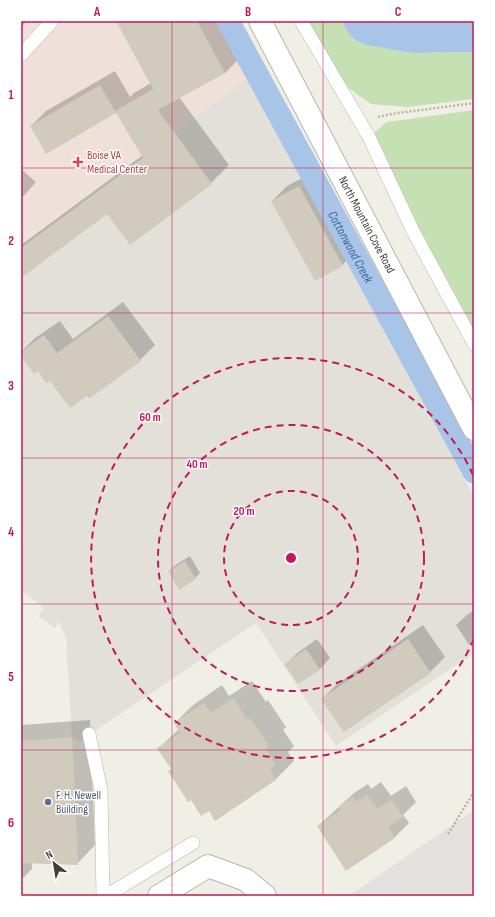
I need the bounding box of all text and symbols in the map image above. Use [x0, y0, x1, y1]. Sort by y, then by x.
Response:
text: A [93, 4, 101, 20]
text: B [245, 4, 251, 20]
text: C [395, 4, 402, 20]
text: 1 [8, 87, 14, 103]
place label: Boise VA Medical Center [87, 148, 148, 177]
marker: Boise VA Medical Center [72, 156, 84, 168]
street label: North Mountain Cove Road [335, 174, 398, 276]
water label: Cottonwood Creek [324, 208, 377, 287]
text: 2 [8, 233, 14, 249]
text: 3 [8, 378, 14, 394]
text: 60 m [139, 410, 161, 425]
text: 40 m [186, 457, 208, 472]
text: 20 m [234, 504, 254, 519]
text: 4 [8, 524, 14, 540]
centre of rings [284, 551, 298, 565]
text: 5 [8, 669, 14, 685]
place label: F. H. Newell Building [56, 788, 101, 817]
marker: F. H. Newell Building [43, 797, 53, 807]
text: 6 [8, 815, 14, 831]
north arrow [34, 843, 74, 883]
text: N [43, 848, 55, 862]

